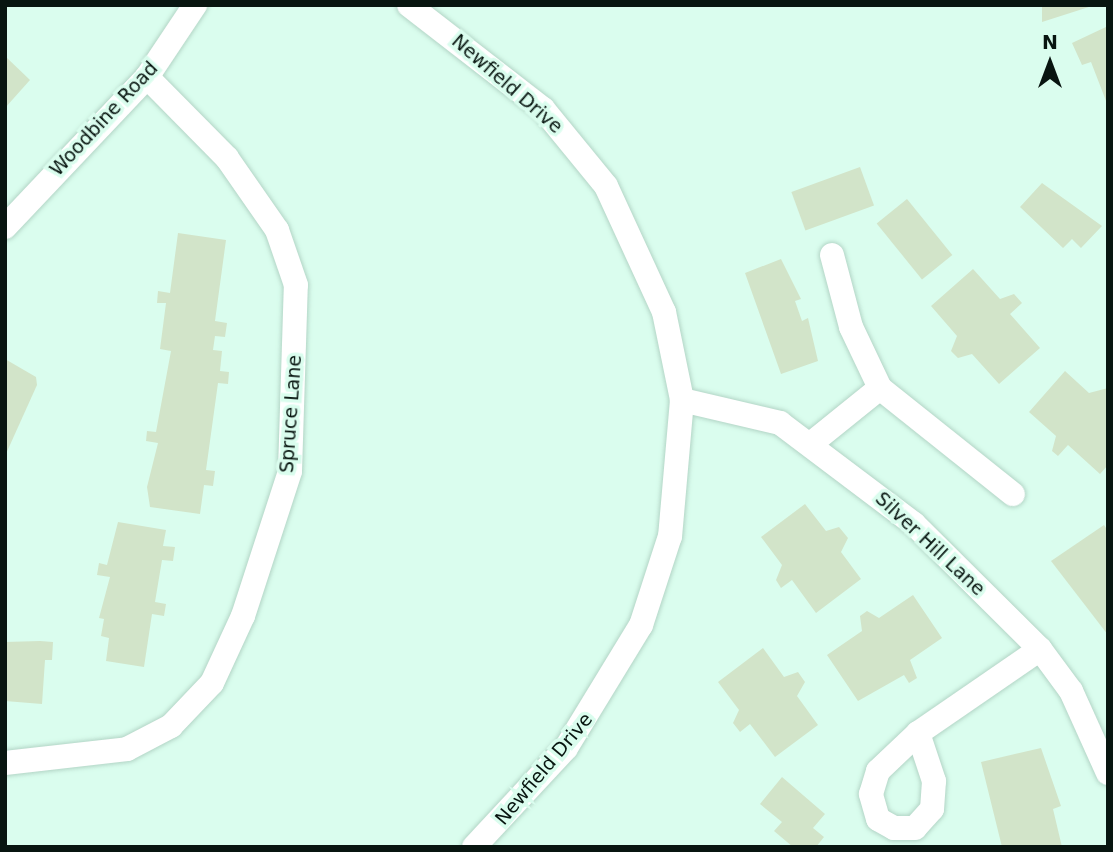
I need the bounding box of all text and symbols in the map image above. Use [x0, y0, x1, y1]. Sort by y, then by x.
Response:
north arrow [1015, 28, 1085, 98]
street label: Newfield Drive [447, 30, 567, 138]
text: N [1042, 31, 1058, 53]
street label: Woodbine Road [45, 57, 163, 181]
street label: Spruce Lane [276, 354, 306, 474]
street label: Silver Hill Lane [870, 487, 990, 601]
street label: Newfield Drive [491, 708, 597, 830]

